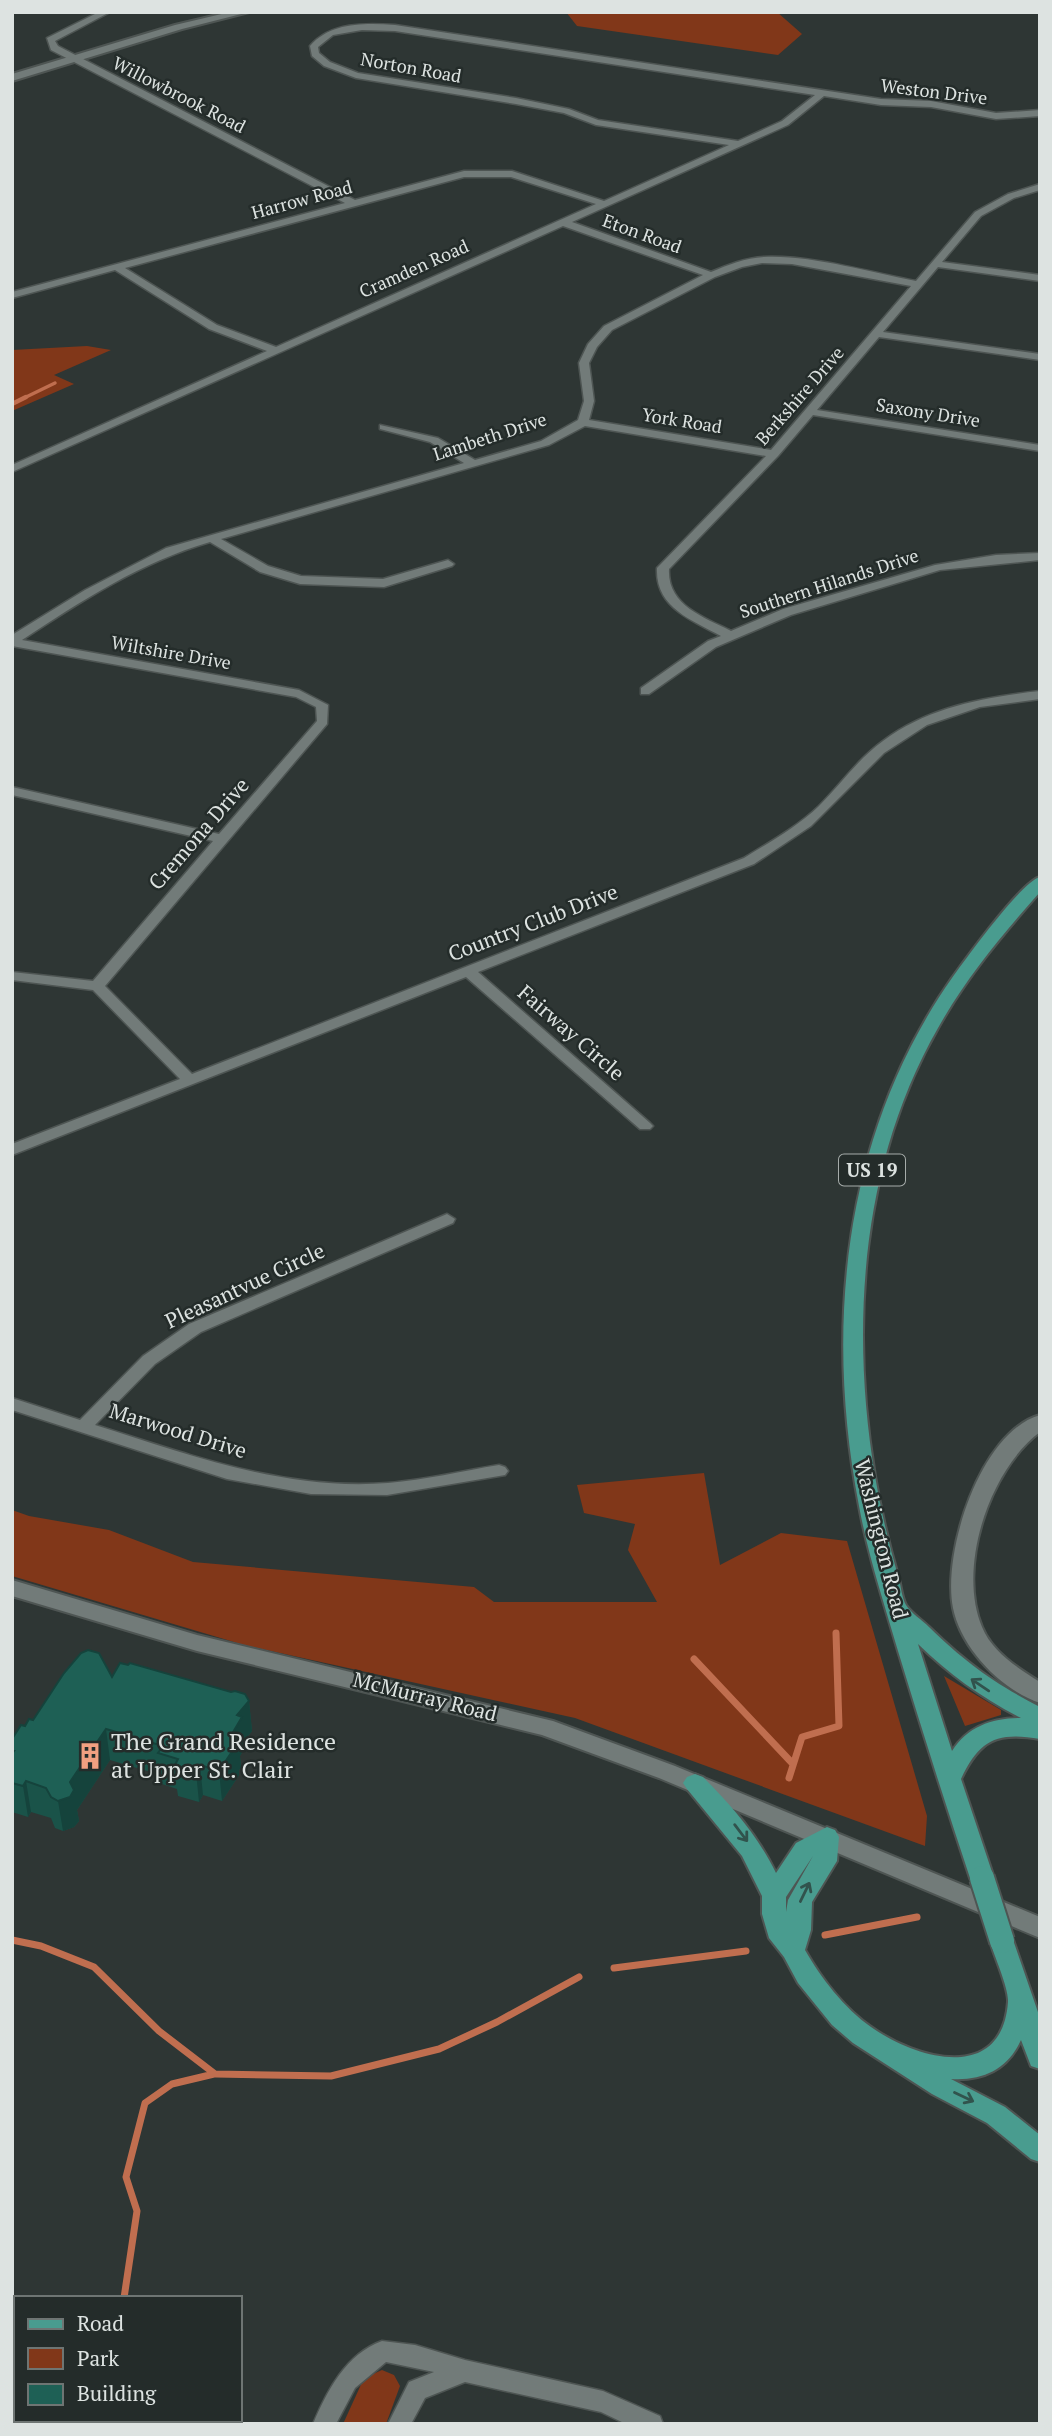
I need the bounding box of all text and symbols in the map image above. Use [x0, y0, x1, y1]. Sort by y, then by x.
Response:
street label: Norton Road [359, 46, 463, 88]
street label: Willowbrook Road [109, 50, 250, 138]
street label: Weston Drive [879, 73, 989, 109]
street label: Harrow Road [249, 174, 355, 224]
street label: Eton Road [600, 208, 685, 258]
street label: Cramden Road [355, 233, 472, 303]
street label: Berkshire Drive [750, 341, 849, 450]
street label: Saxony Drive [874, 392, 982, 432]
street label: York Road [640, 402, 724, 438]
street label: Lambeth Drive [430, 406, 549, 466]
street label: Southern Hilands Drive [736, 543, 921, 623]
street label: Wiltshire Drive [109, 630, 233, 674]
street label: Cremona Drive [142, 771, 255, 895]
street label: Country Club Drive [444, 877, 622, 967]
street label: Fairway Circle [512, 978, 631, 1086]
road number: US 19 [839, 1154, 905, 1186]
street label: Pleasantvue Circle [160, 1236, 329, 1334]
street label: Marwood Drive [106, 1396, 250, 1464]
street label: Washington Road [849, 1456, 915, 1622]
street label: McMurray Road [350, 1665, 501, 1728]
one-way arrow [971, 1678, 990, 1692]
place label: The Grand Residence at Upper St. Clair [111, 1725, 336, 1785]
building icon: The Grand Residence at Upper St. Clair [75, 1741, 105, 1771]
one-way arrow [734, 1824, 749, 1842]
one-way arrow [799, 1882, 813, 1903]
one-way arrow [953, 2091, 974, 2104]
legend [14, 2296, 242, 2422]
text: Road [77, 2309, 124, 2337]
text: Park [77, 2344, 119, 2372]
text: Building [77, 2379, 157, 2407]

